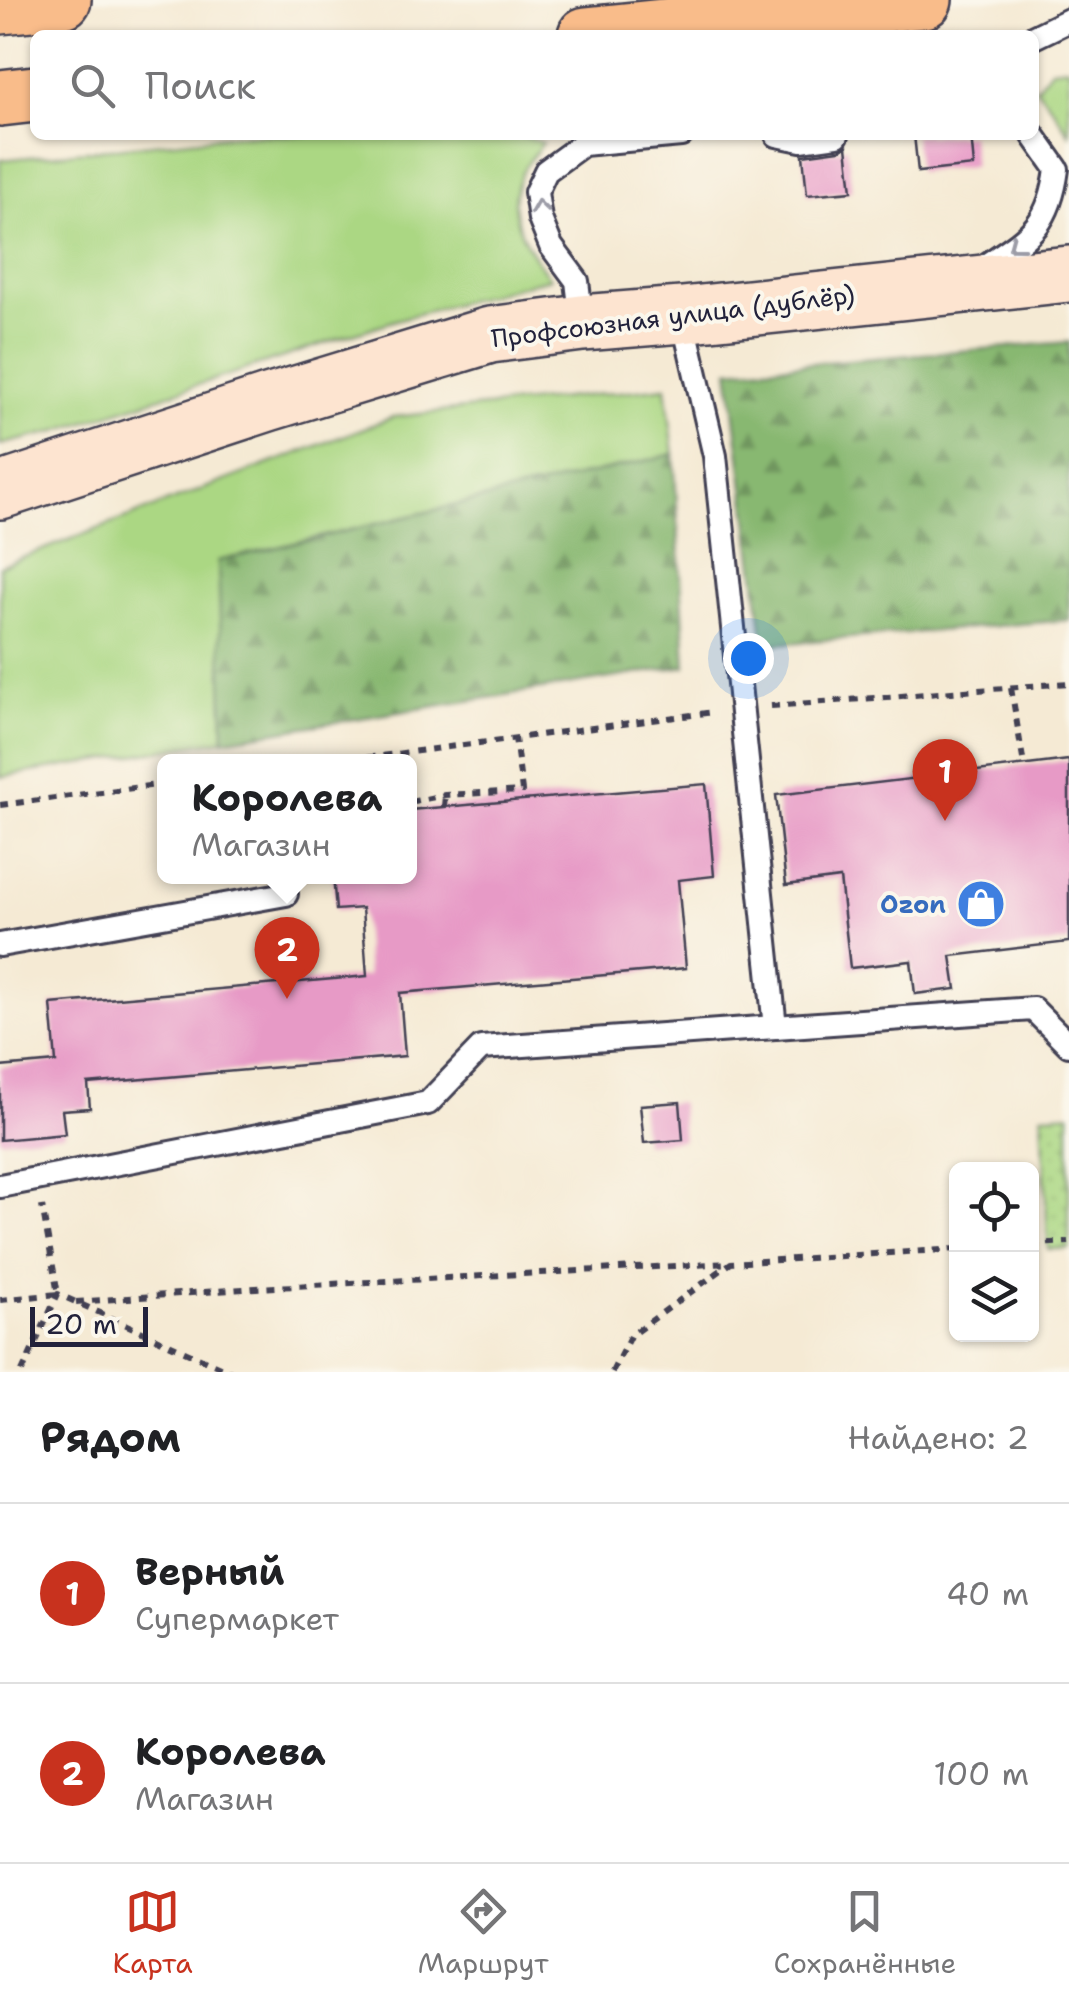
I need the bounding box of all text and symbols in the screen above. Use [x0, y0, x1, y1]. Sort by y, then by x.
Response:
search box [30, 30, 1039, 140]
icon: search [65, 58, 120, 113]
text: Поиск [145, 60, 256, 111]
one-way arrow [530, 199, 551, 215]
one-way arrow [1008, 233, 1026, 250]
street label: Профсоюзная улица (дублёр) [489, 277, 857, 355]
your location [723, 633, 774, 684]
pin: 1 [912, 738, 978, 821]
popup [157, 754, 417, 884]
text: Королева [192, 772, 382, 823]
text: Магазин [192, 823, 331, 866]
shop icon: Ozon [955, 878, 1007, 930]
place label: Ozon [880, 887, 946, 921]
pin: 2 [254, 916, 320, 999]
map controls [949, 1162, 1039, 1342]
button: locate [949, 1162, 1039, 1252]
button: layers [949, 1252, 1039, 1342]
scale bar [30, 1302, 148, 1346]
text: 20 m [45, 1305, 117, 1343]
text: Рядом [40, 1409, 181, 1465]
text: Найдено: 2 [848, 1416, 1029, 1459]
text: Верный [135, 1546, 285, 1597]
text: 1 [65, 1572, 80, 1615]
text: 40 m [946, 1572, 1029, 1615]
text: Супермаркет [135, 1597, 339, 1640]
text: Королева [135, 1726, 326, 1777]
text: 2 [61, 1752, 84, 1795]
text: 100 m [933, 1752, 1029, 1795]
text: Магазин [135, 1777, 274, 1820]
tab: Карта [113, 1884, 193, 1982]
tab: Маршрут [418, 1884, 548, 1982]
tab: Сохранённые [774, 1884, 956, 1982]

